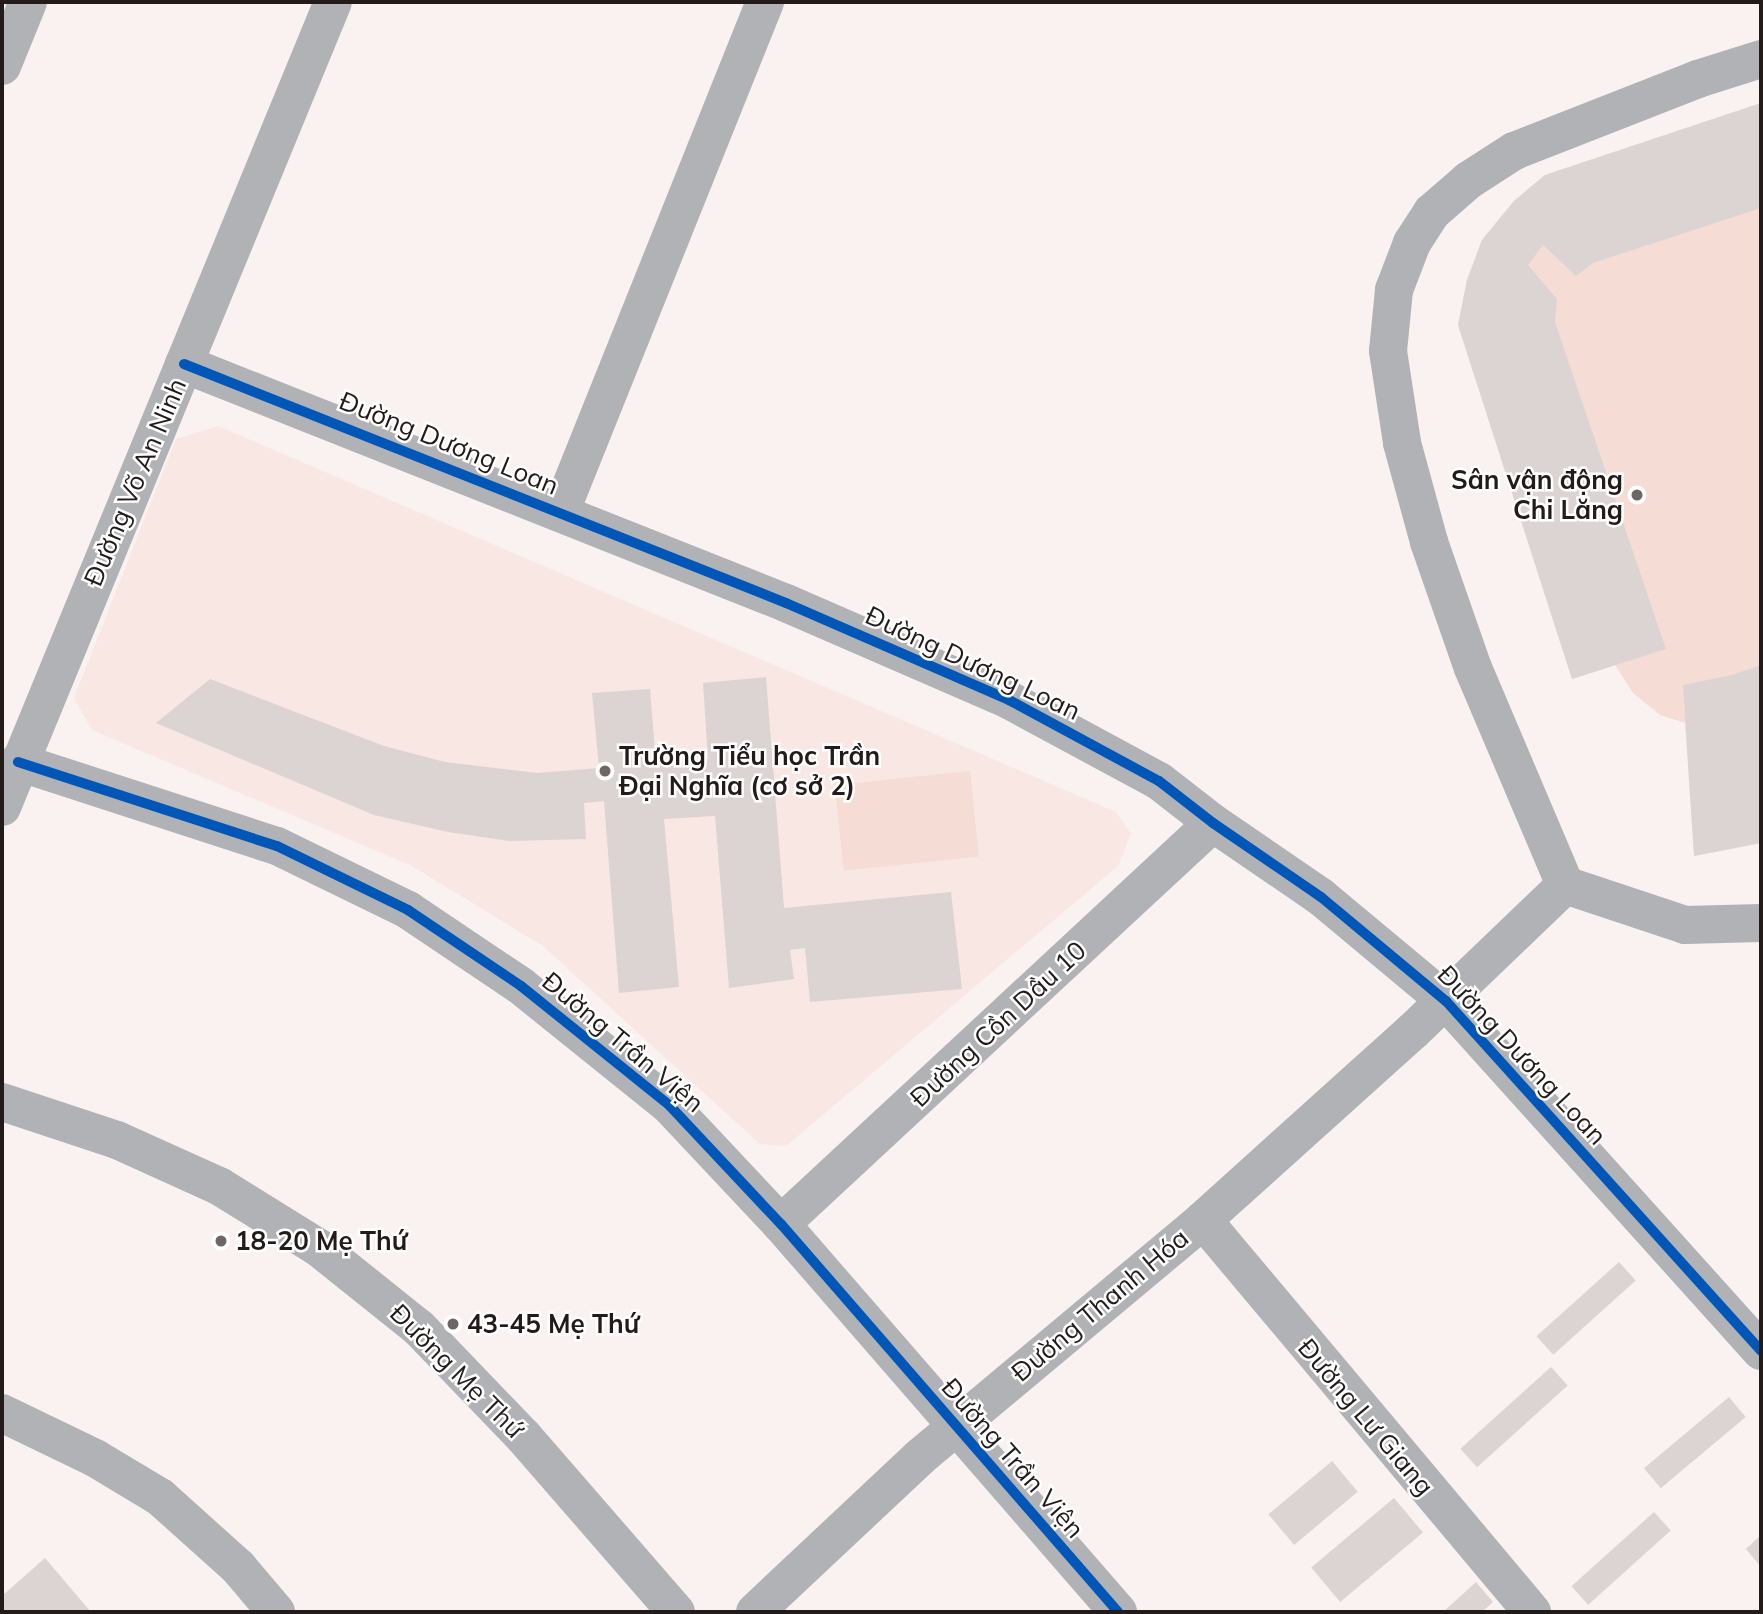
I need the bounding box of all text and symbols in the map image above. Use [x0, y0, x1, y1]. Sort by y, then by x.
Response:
street label: Đường Võ An Ninh [77, 374, 193, 590]
street label: Đường Dương Loan [335, 385, 563, 501]
place label: Sân vận động Chi Lăng [1451, 464, 1623, 526]
marker: Sân vận động Chi Lăng [1629, 487, 1645, 503]
street label: Đường Dương Loan [861, 599, 1085, 727]
place label: Trường Tiểu học Trần Đại Nghĩa (cơ sở 2) [619, 740, 880, 802]
marker: Trường Tiểu học Trần Đại Nghĩa (cơ sở 2) [597, 763, 613, 779]
street label: Đường Cồn Dầu 10 [904, 935, 1092, 1113]
street label: Đường Dương Loan [1431, 959, 1613, 1151]
street label: Đường Trần Viện [536, 965, 710, 1119]
street label: Đường Thanh Hóa [1005, 1222, 1195, 1388]
place label: 18-20 Mẹ Thứ [235, 1225, 407, 1257]
marker: 18-20 Mẹ Thứ [213, 1233, 229, 1249]
street label: Đường Mẹ Thứ [384, 1298, 530, 1444]
place label: 43-45 Mẹ Thứ [467, 1308, 639, 1340]
marker: 43-45 Mẹ Thứ [445, 1316, 461, 1332]
street label: Đường Lư Giang [1292, 1333, 1440, 1501]
street label: Đường Trần Viện [935, 1372, 1091, 1544]

